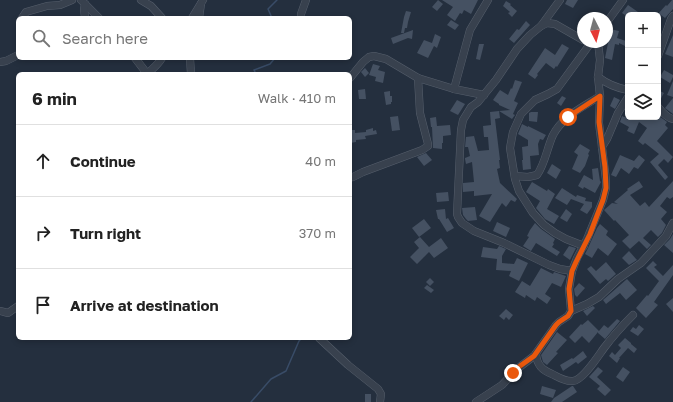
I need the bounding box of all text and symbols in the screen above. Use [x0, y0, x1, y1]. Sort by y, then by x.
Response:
north arrow [577, 12, 613, 48]
map controls [625, 12, 661, 120]
button: + [625, 12, 661, 48]
search box [16, 16, 352, 60]
icon: search [30, 27, 52, 49]
text: Search here [62, 29, 148, 47]
button: − [625, 48, 661, 84]
button: layers [625, 84, 661, 120]
text: 6 min [32, 88, 77, 109]
text: Walk · 410 m [258, 90, 336, 106]
route start [559, 108, 577, 126]
icon: ahead [32, 150, 54, 172]
text: Continue [70, 152, 136, 170]
text: 40 m [305, 153, 336, 169]
icon: right [32, 222, 54, 244]
text: Turn right [70, 224, 141, 242]
text: 370 m [299, 225, 336, 241]
icon: arrive [32, 294, 54, 316]
text: Arrive at destination [70, 296, 219, 314]
route end [504, 364, 522, 382]

